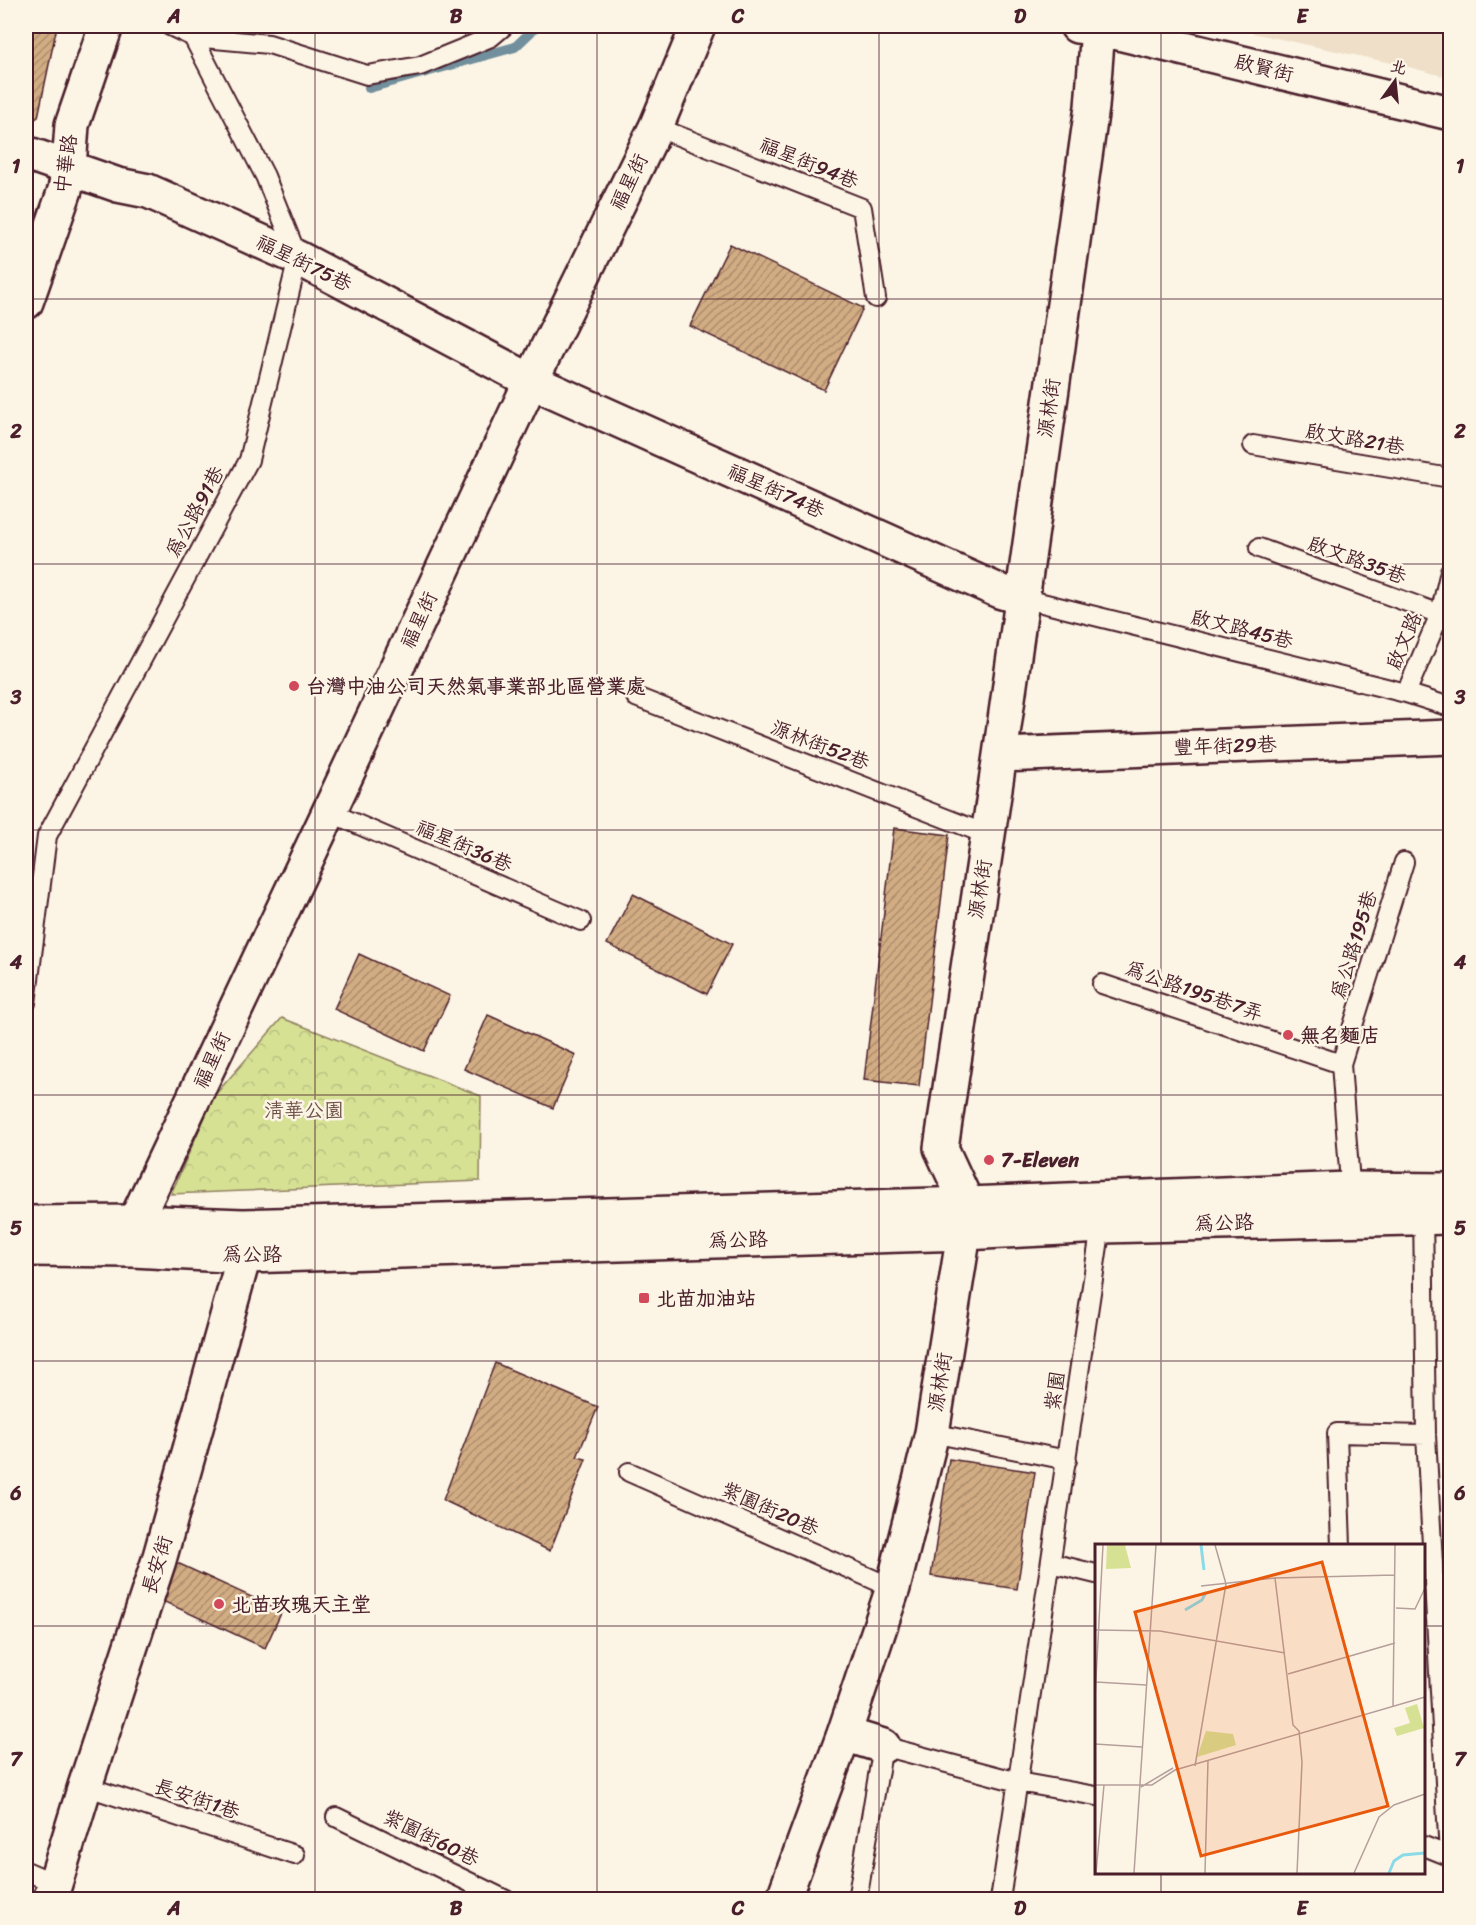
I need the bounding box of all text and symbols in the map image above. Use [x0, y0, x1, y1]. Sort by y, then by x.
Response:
text: A [166, 0, 181, 34]
text: B [450, 0, 463, 34]
text: C [731, 0, 745, 34]
text: D [1014, 0, 1027, 34]
text: E [1296, 0, 1309, 34]
street label: 啟賢街 [1231, 44, 1297, 92]
north arrow [1365, 51, 1425, 111]
text: 北 [1387, 51, 1410, 83]
street label: 福星街94巷 [754, 127, 865, 199]
street label: 中華路 [44, 131, 88, 196]
street label: 福星街 [600, 147, 658, 217]
text: 1 [12, 149, 21, 184]
text: 1 [1456, 149, 1465, 184]
street label: 福星街75巷 [250, 225, 359, 302]
street label: 源林街 [1027, 376, 1071, 440]
street label: 啟文路21巷 [1303, 413, 1408, 465]
text: 2 [9, 414, 22, 449]
text: 2 [1453, 414, 1466, 449]
street label: 福星街74巷 [721, 454, 831, 529]
street label: 為公路91巷 [156, 458, 235, 565]
street label: 啟文路35巷 [1303, 526, 1412, 594]
street label: 福星街 [390, 585, 448, 655]
street label: 啟文路45巷 [1187, 599, 1298, 659]
street label: 啟文路 [1376, 606, 1432, 675]
place label: 台灣中油公司天然氣事業部北區營業處 [306, 669, 646, 704]
marker: 台灣中油公司天然氣事業部北區營業處 [287, 679, 301, 693]
text: 3 [10, 680, 22, 715]
text: 3 [1454, 680, 1466, 715]
street label: 源林街52巷 [765, 710, 876, 780]
street label: 豐年街29巷 [1173, 727, 1278, 765]
street label: 福星街36巷 [410, 810, 519, 882]
street label: 源林街 [958, 857, 1002, 921]
street label: 為公路195巷 [1321, 885, 1388, 1004]
text: 4 [9, 945, 23, 980]
text: 4 [1453, 945, 1467, 980]
street label: 為公路195巷7弄 [1120, 951, 1268, 1031]
place label: 無名麵店 [1300, 1018, 1380, 1053]
street label: 福星街 [183, 1025, 241, 1095]
marker: 無名麵店 [1281, 1028, 1295, 1042]
park label: 清華公園 [264, 1093, 344, 1128]
place label: 7-Eleven [1001, 1143, 1079, 1178]
marker: 7-Eleven [982, 1153, 996, 1167]
street label: 為公路 [1193, 1204, 1256, 1242]
text: 5 [10, 1211, 22, 1246]
text: 5 [1454, 1211, 1466, 1246]
street label: 為公路 [707, 1221, 770, 1259]
street label: 為公路 [222, 1237, 283, 1272]
place label: 北苗加油站 [656, 1281, 756, 1316]
marker: 北苗加油站 [637, 1291, 651, 1305]
street label: 源林街 [918, 1350, 962, 1414]
street label: 紫園 [1035, 1369, 1075, 1413]
street label: 紫園街20巷 [715, 1472, 826, 1547]
text: 6 [9, 1476, 22, 1511]
text: 6 [1453, 1476, 1466, 1511]
street label: 長安街 [131, 1531, 183, 1599]
inset map [1095, 1544, 1425, 1874]
place label: 北苗玫瑰天主堂 [231, 1587, 371, 1622]
marker: 北苗玫瑰天主堂 [212, 1597, 226, 1611]
text: 7 [10, 1742, 23, 1777]
text: 7 [1454, 1742, 1467, 1777]
street label: 長安街1巷 [149, 1769, 245, 1830]
street label: 紫園街60巷 [377, 1799, 486, 1877]
text: A [166, 1891, 181, 1925]
text: B [450, 1891, 463, 1925]
text: C [731, 1891, 745, 1925]
text: D [1014, 1891, 1027, 1925]
text: E [1296, 1891, 1309, 1925]

